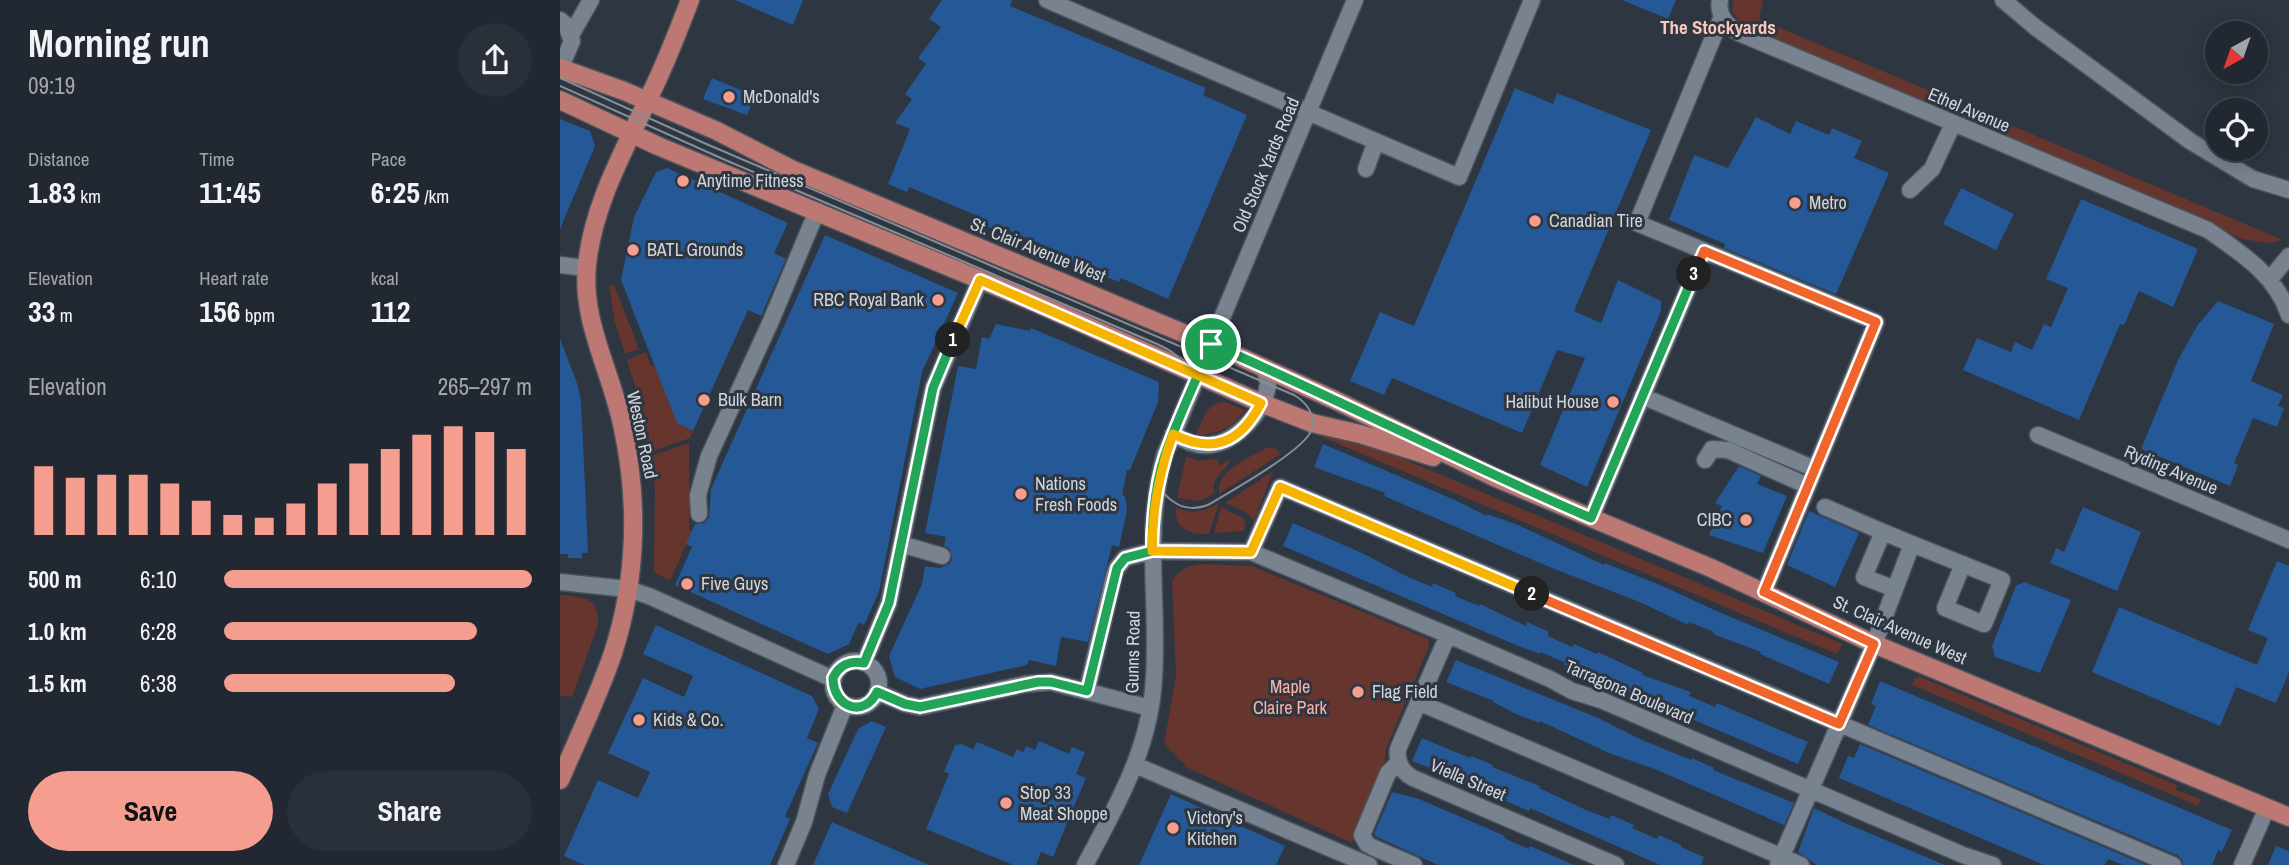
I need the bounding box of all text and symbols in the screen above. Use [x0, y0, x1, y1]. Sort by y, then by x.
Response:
district label: The Stockyards [1660, 14, 1776, 40]
text: Morning run [28, 18, 210, 69]
north arrow [2205, 21, 2268, 84]
map controls [2205, 21, 2268, 161]
button: share [458, 23, 532, 97]
text: 09:19 [28, 70, 75, 101]
street label: Ethel Avenue [1924, 81, 2014, 138]
place label: McDonald's [743, 84, 820, 109]
marker: McDonald's [721, 89, 737, 105]
street label: Old Stock Yards Road [1226, 93, 1305, 236]
button: locate [2205, 98, 2268, 161]
text: Distance [28, 146, 89, 172]
text: Time [199, 146, 234, 172]
text: Pace [371, 146, 406, 172]
place label: Anytime Fitness [696, 168, 804, 193]
text: 1.83 [28, 172, 76, 212]
text: 11:45 [199, 172, 261, 212]
text: 6:25 [371, 172, 420, 212]
marker: Anytime Fitness [675, 173, 691, 189]
text: km [76, 183, 101, 209]
text: /km [420, 183, 449, 209]
place label: Metro [1809, 190, 1847, 215]
marker: Metro [1787, 195, 1803, 211]
place label: Canadian Tire [1549, 208, 1643, 233]
street label: St. Clair Avenue West [967, 211, 1110, 288]
marker: Canadian Tire [1527, 213, 1543, 229]
place label: BATL Grounds [647, 237, 743, 262]
marker: BATL Grounds [625, 242, 641, 258]
pin: 3 [1676, 256, 1712, 292]
text: 3 [1689, 260, 1698, 286]
text: Elevation [28, 265, 93, 291]
text: Heart rate [199, 265, 269, 291]
text: kcal [371, 265, 398, 291]
place label: RBC Royal Bank [813, 287, 925, 312]
text: 33 [28, 291, 55, 331]
text: 156 [199, 291, 240, 331]
text: 112 [371, 291, 410, 331]
marker: RBC Royal Bank [930, 292, 946, 308]
text: m [55, 302, 73, 328]
text: bpm [240, 302, 275, 328]
pin [1181, 314, 1241, 374]
pin: 1 [936, 322, 970, 358]
icon: arrive [1192, 325, 1230, 363]
text: 1 [948, 326, 957, 352]
text: Elevation [28, 371, 107, 402]
text: 265–297 m [438, 371, 532, 402]
place label: Bulk Barn [718, 387, 782, 412]
street label: Weston Road [621, 389, 664, 481]
place label: Halibut House [1505, 389, 1599, 414]
marker: Bulk Barn [696, 392, 712, 408]
marker: Halibut House [1605, 394, 1621, 410]
street label: Ryding Avenue [2120, 439, 2222, 501]
place label: Nations Fresh Foods [1035, 471, 1117, 517]
marker: Nations Fresh Foods [1013, 486, 1029, 502]
place label: CIBC [1697, 507, 1732, 532]
marker: CIBC [1738, 512, 1754, 528]
text: 500 m [28, 564, 81, 595]
text: 6:10 [140, 564, 177, 595]
place label: Five Guys [701, 571, 768, 596]
marker: Five Guys [679, 576, 695, 592]
pin: 2 [1514, 576, 1550, 612]
text: 2 [1527, 580, 1536, 606]
street label: St. Clair Avenue West [1829, 589, 1971, 670]
street label: Gunns Road [1119, 610, 1146, 694]
text: 1.0 km [28, 616, 87, 647]
text: 6:28 [140, 616, 177, 647]
street label: Tarragona Boulevard [1561, 653, 1697, 730]
text: 1.5 km [28, 668, 87, 699]
text: 6:38 [140, 668, 177, 699]
park label: Maple Claire Park [1253, 674, 1328, 720]
place label: Flag Field [1372, 679, 1438, 704]
marker: Flag Field [1350, 684, 1366, 700]
place label: Kids & Co. [653, 707, 724, 732]
marker: Kids & Co. [631, 712, 647, 728]
street label: Viella Street [1426, 752, 1510, 807]
button: Save [28, 771, 273, 851]
button: Share [287, 771, 532, 851]
place label: Stop 33 Meat Shoppe [1020, 780, 1108, 826]
marker: Stop 33 Meat Shoppe [998, 795, 1014, 811]
place label: Victory's Kitchen [1187, 805, 1243, 851]
marker: Victory's Kitchen [1165, 820, 1181, 836]

